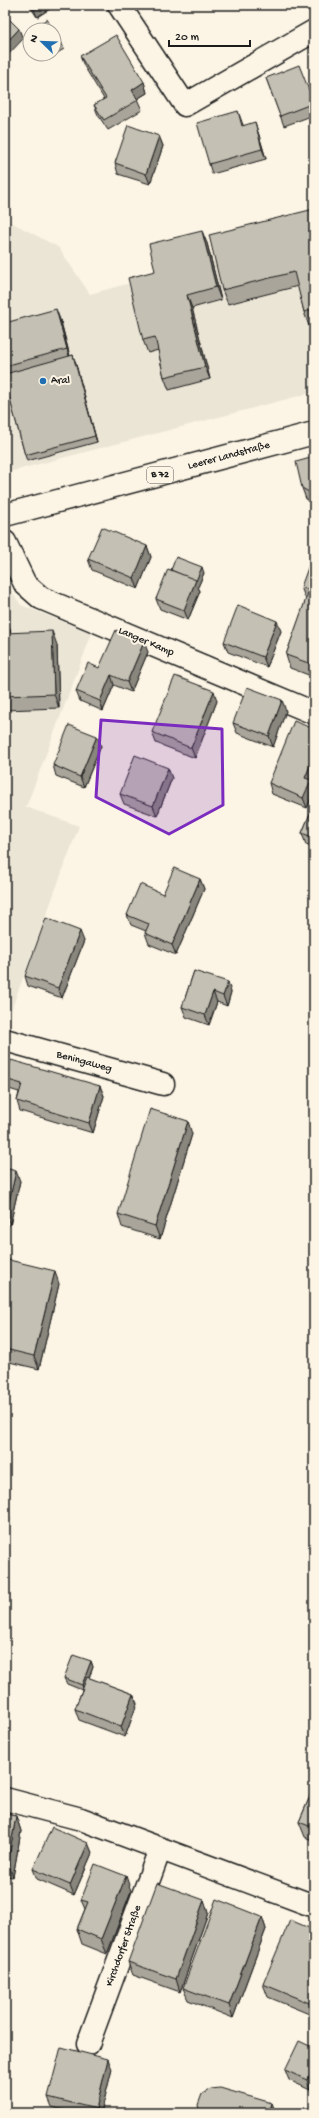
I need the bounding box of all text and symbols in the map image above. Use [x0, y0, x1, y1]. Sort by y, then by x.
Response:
north arrow [22, 22, 62, 62]
scale bar [169, 22, 250, 48]
text: 20 m [175, 31, 200, 45]
text: N [28, 33, 42, 45]
place label: Aral [51, 375, 70, 387]
marker: Aral [38, 376, 48, 386]
street label: Leerer Landstraße [187, 439, 272, 473]
road number: B 72 [147, 467, 173, 483]
street label: Langer Kamp [116, 625, 176, 659]
street label: Beningaweg [54, 1049, 113, 1075]
street label: Kirchdorfer Straße [103, 1903, 144, 1988]

